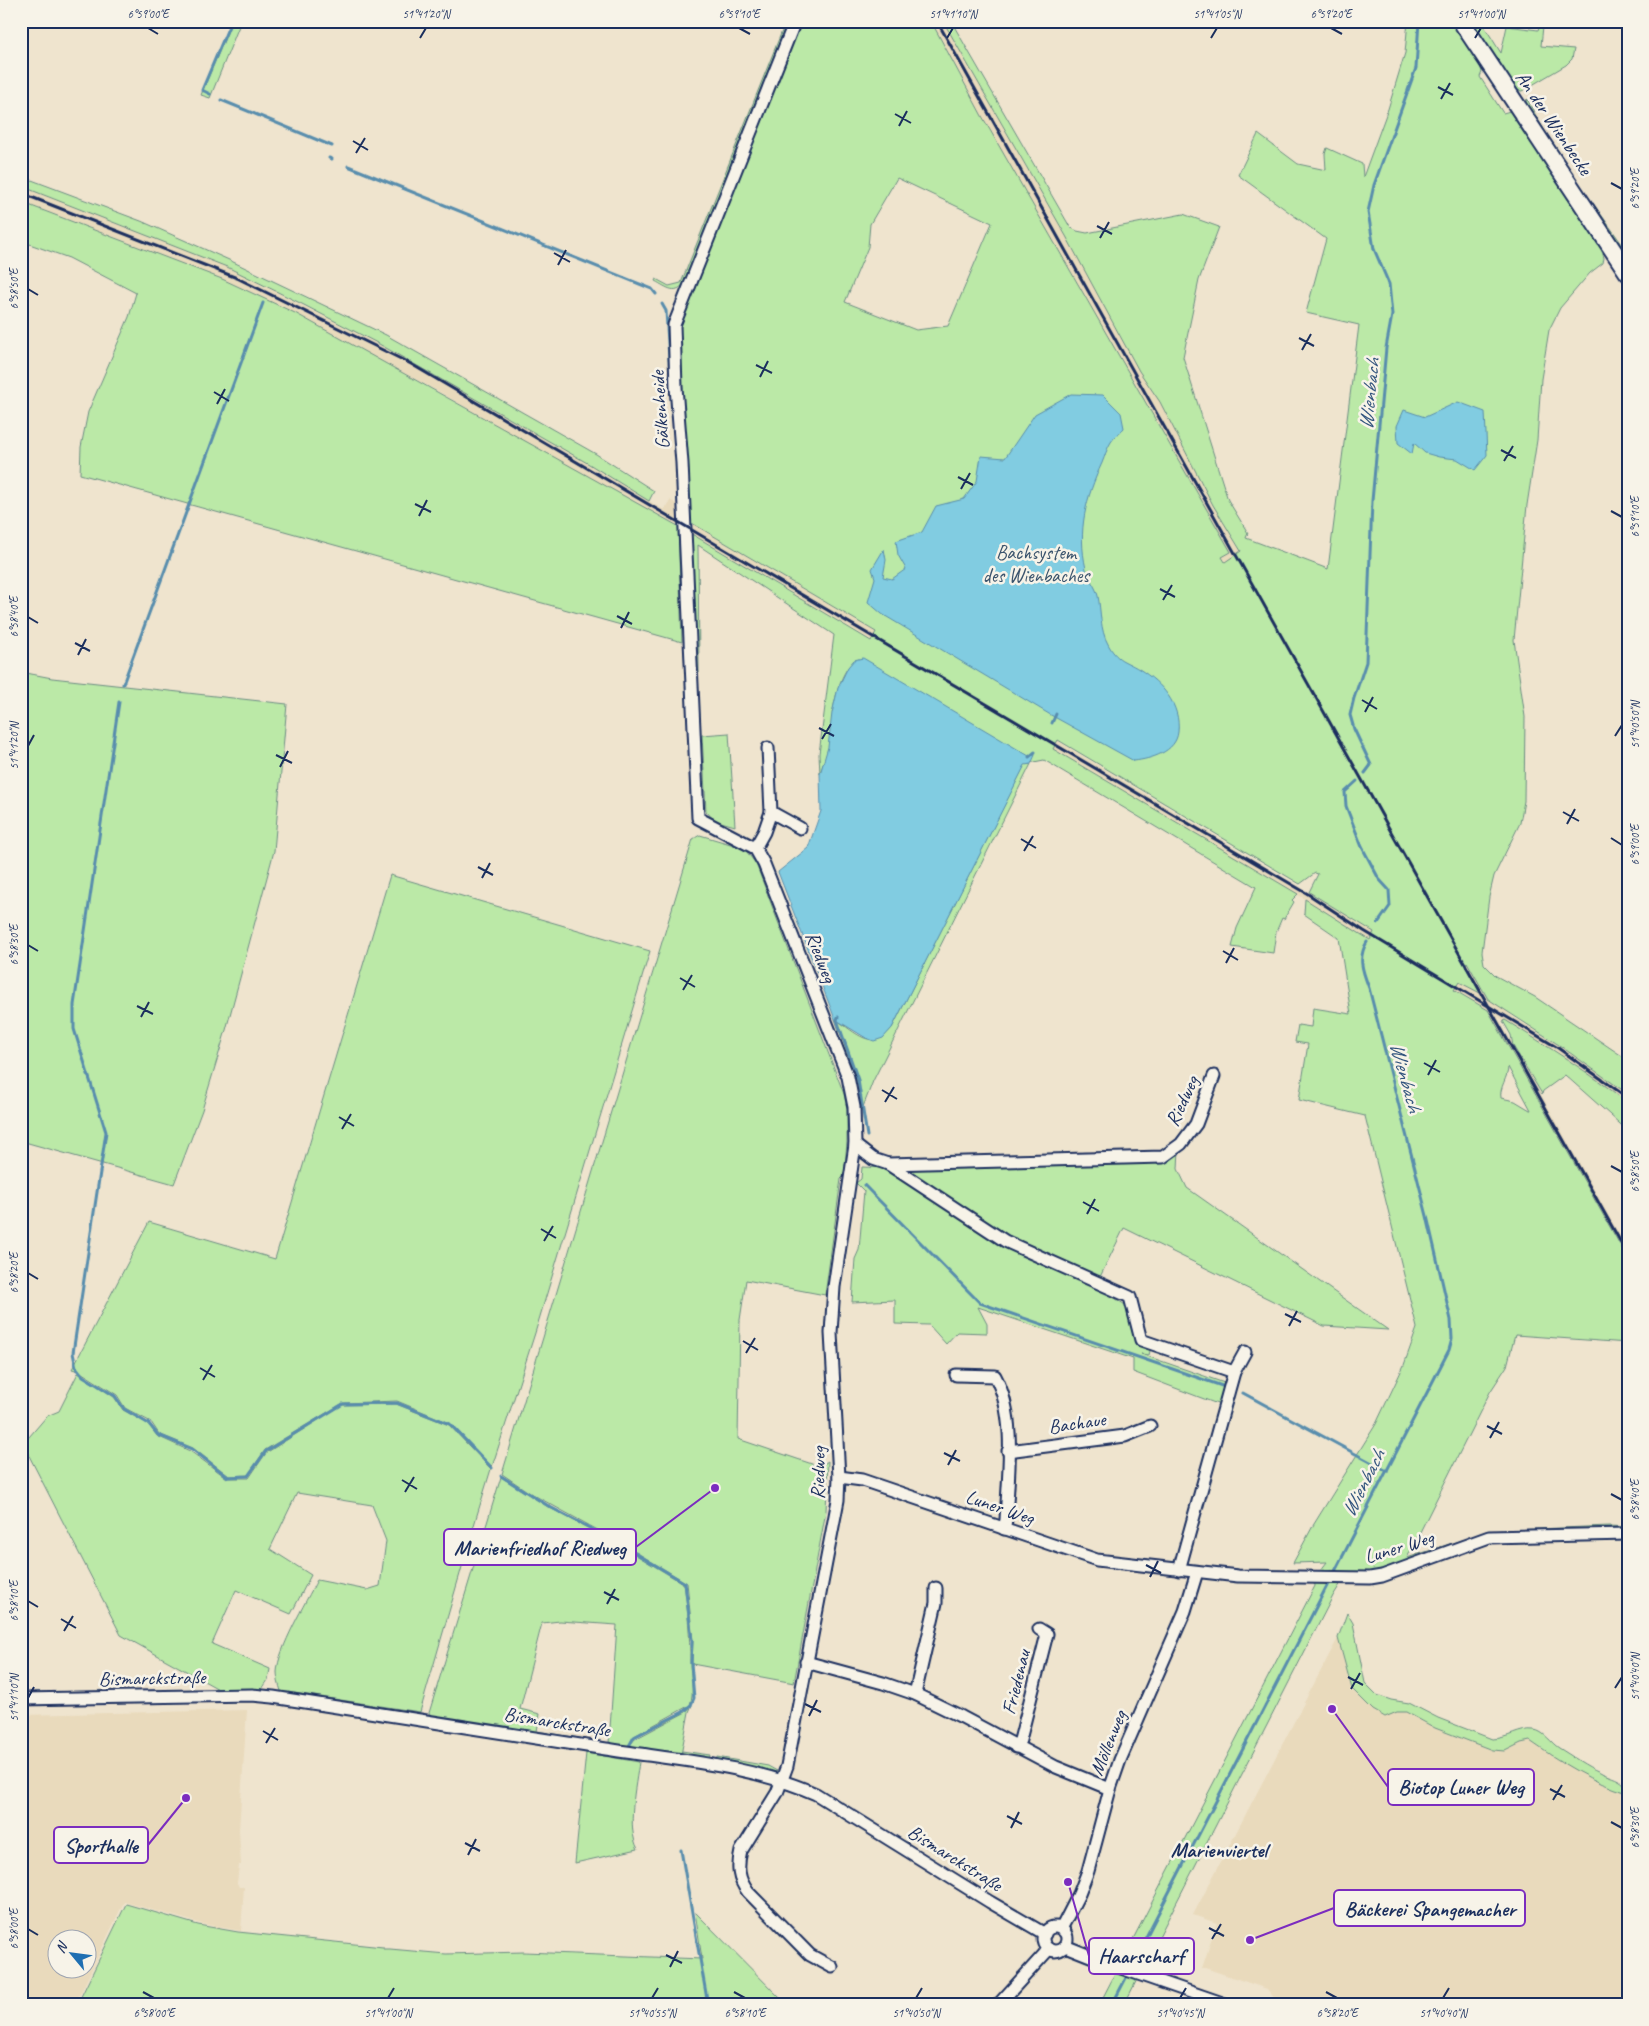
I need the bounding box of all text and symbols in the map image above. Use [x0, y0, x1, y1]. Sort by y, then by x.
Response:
text: 6°59'00"E [128, 6, 170, 22]
text: 51°41'20"N [402, 6, 451, 22]
text: 6°59'10"E [719, 6, 761, 22]
text: 51°41'10"N [929, 6, 978, 22]
text: 51°41'05"N [1193, 6, 1242, 22]
text: 6°59'20"E [1311, 6, 1353, 22]
text: 51°41'00"N [1457, 6, 1506, 22]
street label: An der Wienbecke [1510, 66, 1599, 181]
text: 6°59'20"E [1627, 167, 1643, 210]
text: 6°58'50"E [6, 267, 22, 310]
water label: Wienbach [1352, 355, 1386, 431]
street label: Gälkenheide [645, 368, 675, 450]
text: 6°59'10"E [1627, 495, 1643, 538]
park label: Bachsystem des Wienbaches [983, 540, 1091, 588]
text: 6°58'40"E [6, 595, 22, 638]
text: 51°40'50"N [1627, 700, 1643, 749]
text: 51°41'20"N [6, 721, 22, 770]
text: 6°59'00"E [1627, 823, 1643, 866]
text: 6°58'30"E [6, 923, 22, 966]
street label: Riedweg [800, 928, 843, 988]
water label: Wienbach [1384, 1039, 1428, 1117]
street label: Riedweg [1160, 1070, 1205, 1130]
text: 6°58'50"E [1627, 1150, 1643, 1193]
text: 6°58'20"E [6, 1251, 22, 1294]
street label: Bachaue [1047, 1406, 1109, 1439]
water label: Wienbach [1335, 1443, 1392, 1521]
street label: Riedweg [805, 1444, 831, 1500]
text: 6°58'40"E [1627, 1478, 1643, 1521]
street label: Luner Weg [963, 1484, 1039, 1531]
street label: Luner Weg [1362, 1524, 1438, 1569]
callout: Marienfriedhof Riedweg [444, 1529, 636, 1565]
text: Marienfriedhof Riedweg [454, 1535, 627, 1561]
text: 6°58'10"E [6, 1579, 22, 1622]
street label: Friedenau [996, 1645, 1036, 1717]
text: 51°40'40"N [1627, 1652, 1643, 1701]
street label: Bismarckstraße [98, 1665, 207, 1691]
text: 51°41'10"N [6, 1673, 22, 1722]
street label: Bismarckstraße [502, 1701, 613, 1743]
street label: Möllenweg [1084, 1705, 1133, 1779]
callout: Biotop Luner Weg [1388, 1769, 1534, 1805]
text: Biotop Luner Weg [1398, 1774, 1526, 1800]
text: 6°58'30"E [1627, 1806, 1643, 1849]
street label: Bismarckstraße [903, 1819, 1008, 1898]
callout: Sporthalle [54, 1827, 148, 1863]
text: Sporthalle [64, 1833, 140, 1859]
district label: Marienviertel [1171, 1837, 1271, 1863]
callout: Bäckerei Spangemacher [1334, 1890, 1525, 1926]
text: Bäckerei Spangemacher [1344, 1896, 1518, 1922]
text: 6°58'00"E [6, 1907, 22, 1950]
north arrow [48, 1928, 98, 1978]
text: N [52, 1938, 72, 1956]
callout: Haarscharf [1089, 1938, 1194, 1974]
text: Haarscharf [1098, 1943, 1189, 1969]
text: 6°58'00"E [134, 2005, 176, 2021]
text: 51°41'00"N [364, 2005, 413, 2021]
text: 51°40'55"N [628, 2005, 677, 2021]
text: 6°58'10"E [725, 2005, 767, 2021]
text: 51°40'50"N [892, 2005, 941, 2021]
text: 51°40'45"N [1156, 2005, 1205, 2021]
text: 6°58'20"E [1317, 2005, 1359, 2021]
text: 51°40'40"N [1419, 2005, 1468, 2021]

